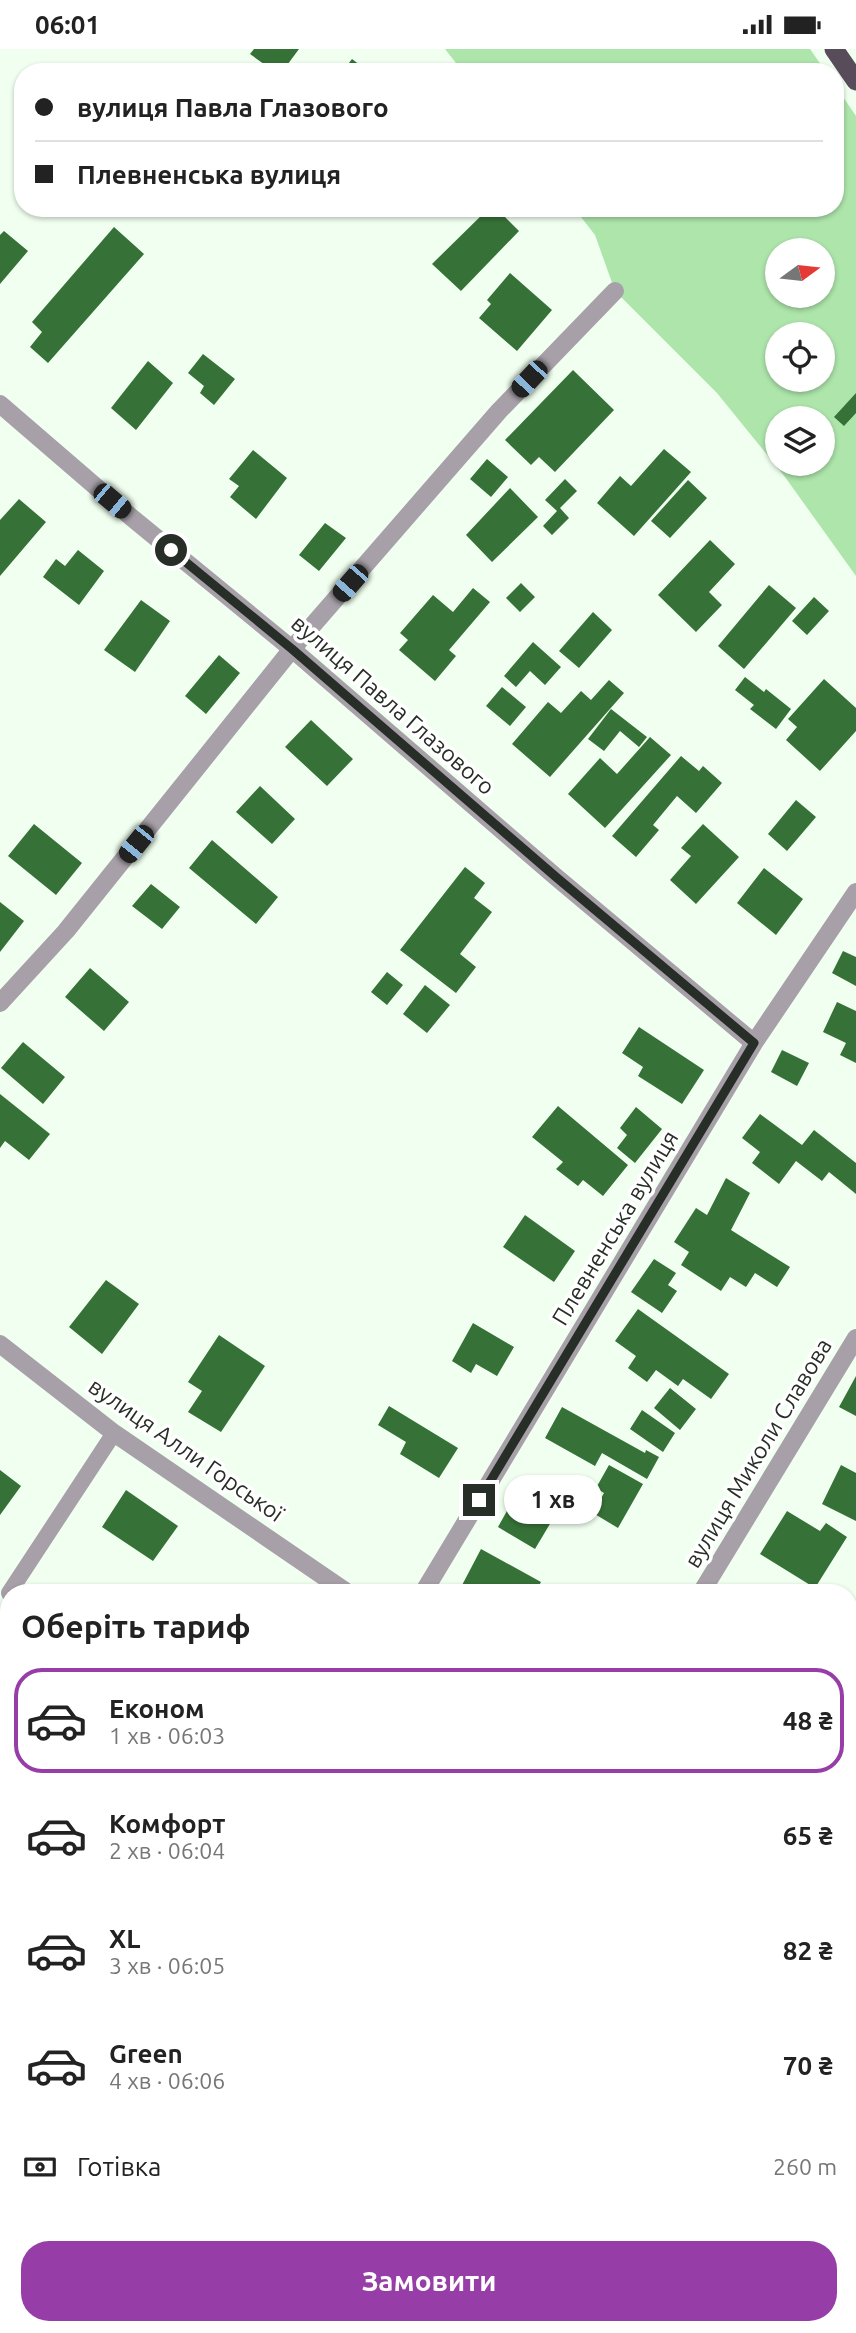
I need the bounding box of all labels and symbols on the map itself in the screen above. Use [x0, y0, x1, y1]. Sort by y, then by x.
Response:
north arrow [765, 238, 835, 308]
car [507, 356, 552, 402]
car [90, 479, 135, 523]
route start [155, 534, 187, 566]
car [329, 560, 372, 606]
street label: вулиця Павла Глазового [287, 610, 500, 799]
car [115, 821, 158, 867]
street label: Плевненська вулиця [547, 1126, 682, 1329]
street label: вулиця Миколи Славова [679, 1334, 836, 1572]
street label: вулиця Алли Горської [84, 1373, 289, 1527]
callout: 1 хв [504, 1475, 602, 1525]
route end [463, 1484, 495, 1516]

